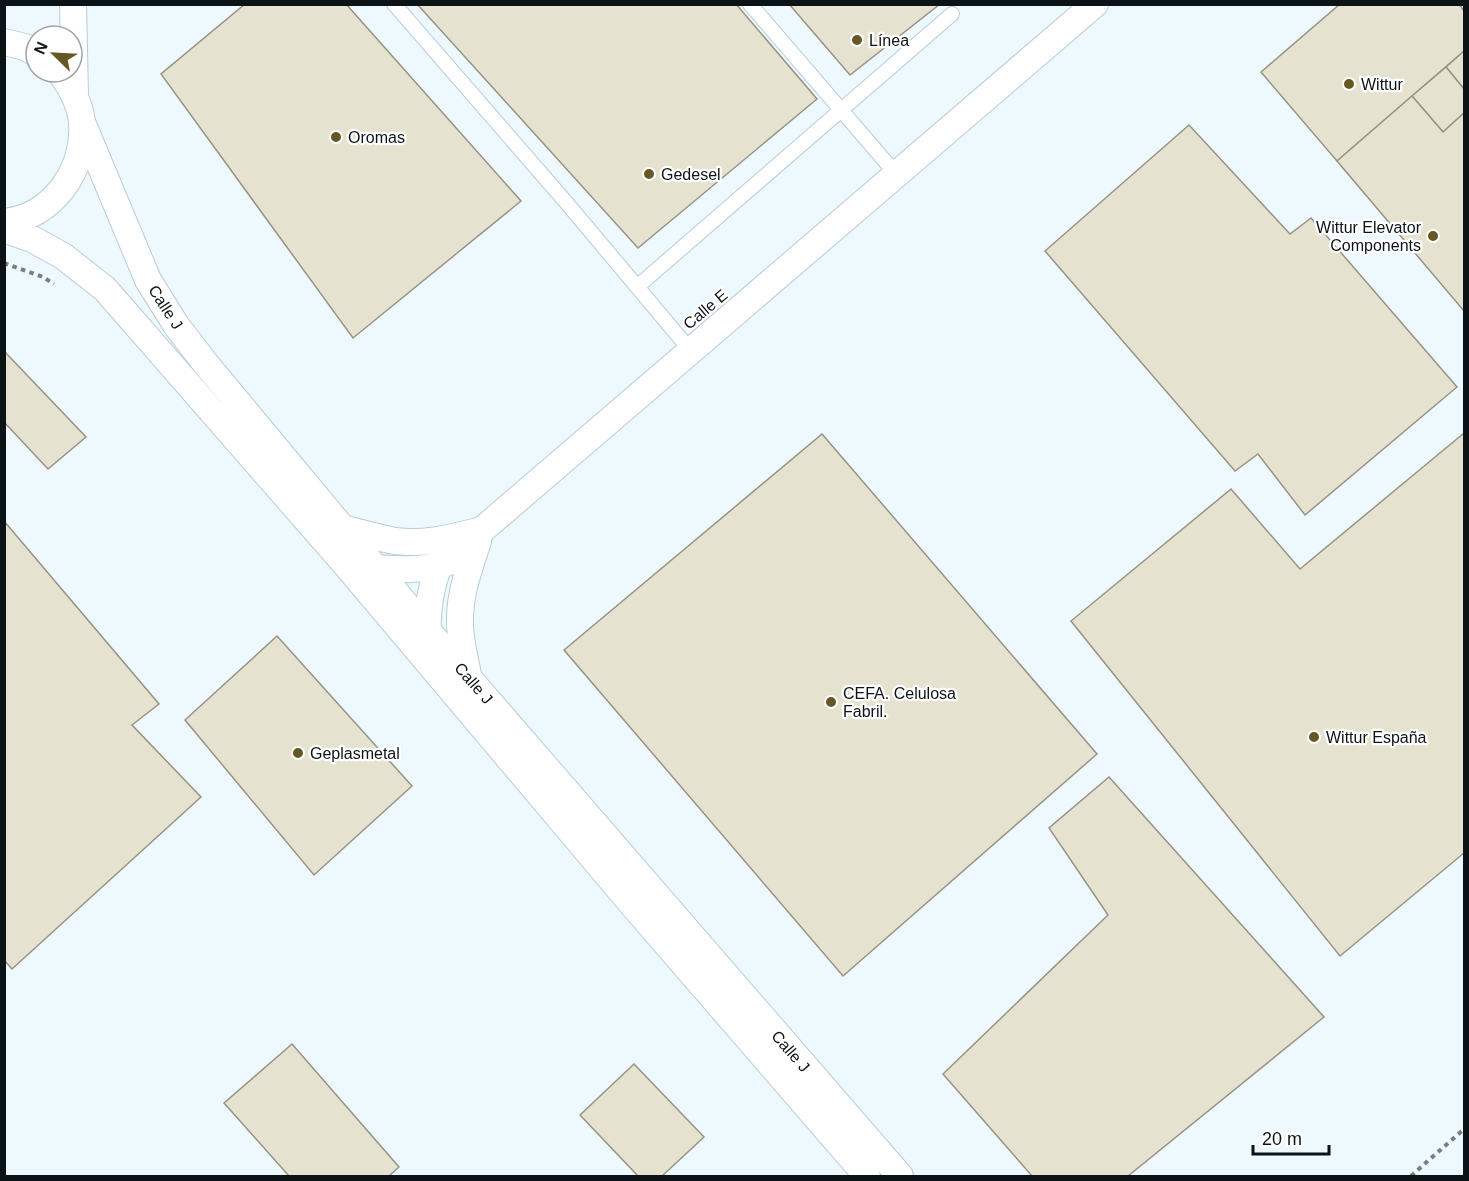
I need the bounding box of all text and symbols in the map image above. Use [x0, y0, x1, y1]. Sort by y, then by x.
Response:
north arrow [24, 24, 84, 84]
place label: Línea [869, 32, 909, 49]
marker: Línea [850, 33, 864, 47]
text: N [31, 39, 51, 57]
place label: Wittur [1361, 76, 1403, 93]
marker: Wittur [1342, 77, 1356, 91]
place label: Oromas [348, 129, 405, 146]
marker: Oromas [329, 130, 343, 144]
place label: Gedesel [661, 166, 721, 183]
marker: Gedesel [642, 167, 656, 181]
place label: Wittur Elevator Components [1316, 219, 1422, 254]
marker: Wittur Elevator Components [1426, 229, 1440, 243]
street label: Calle J [145, 282, 186, 332]
street label: Calle E [680, 286, 731, 332]
street label: Calle J [451, 659, 496, 707]
place label: CEFA. Celulosa Fabril. [843, 685, 956, 720]
marker: CEFA. Celulosa Fabril. [824, 695, 838, 709]
place label: Wittur España [1326, 729, 1427, 746]
marker: Wittur España [1307, 730, 1321, 744]
place label: Geplasmetal [310, 745, 400, 762]
marker: Geplasmetal [291, 746, 305, 760]
street label: Calle J [768, 1027, 813, 1075]
scale bar [1253, 1118, 1330, 1156]
text: 20 m [1262, 1129, 1302, 1149]

